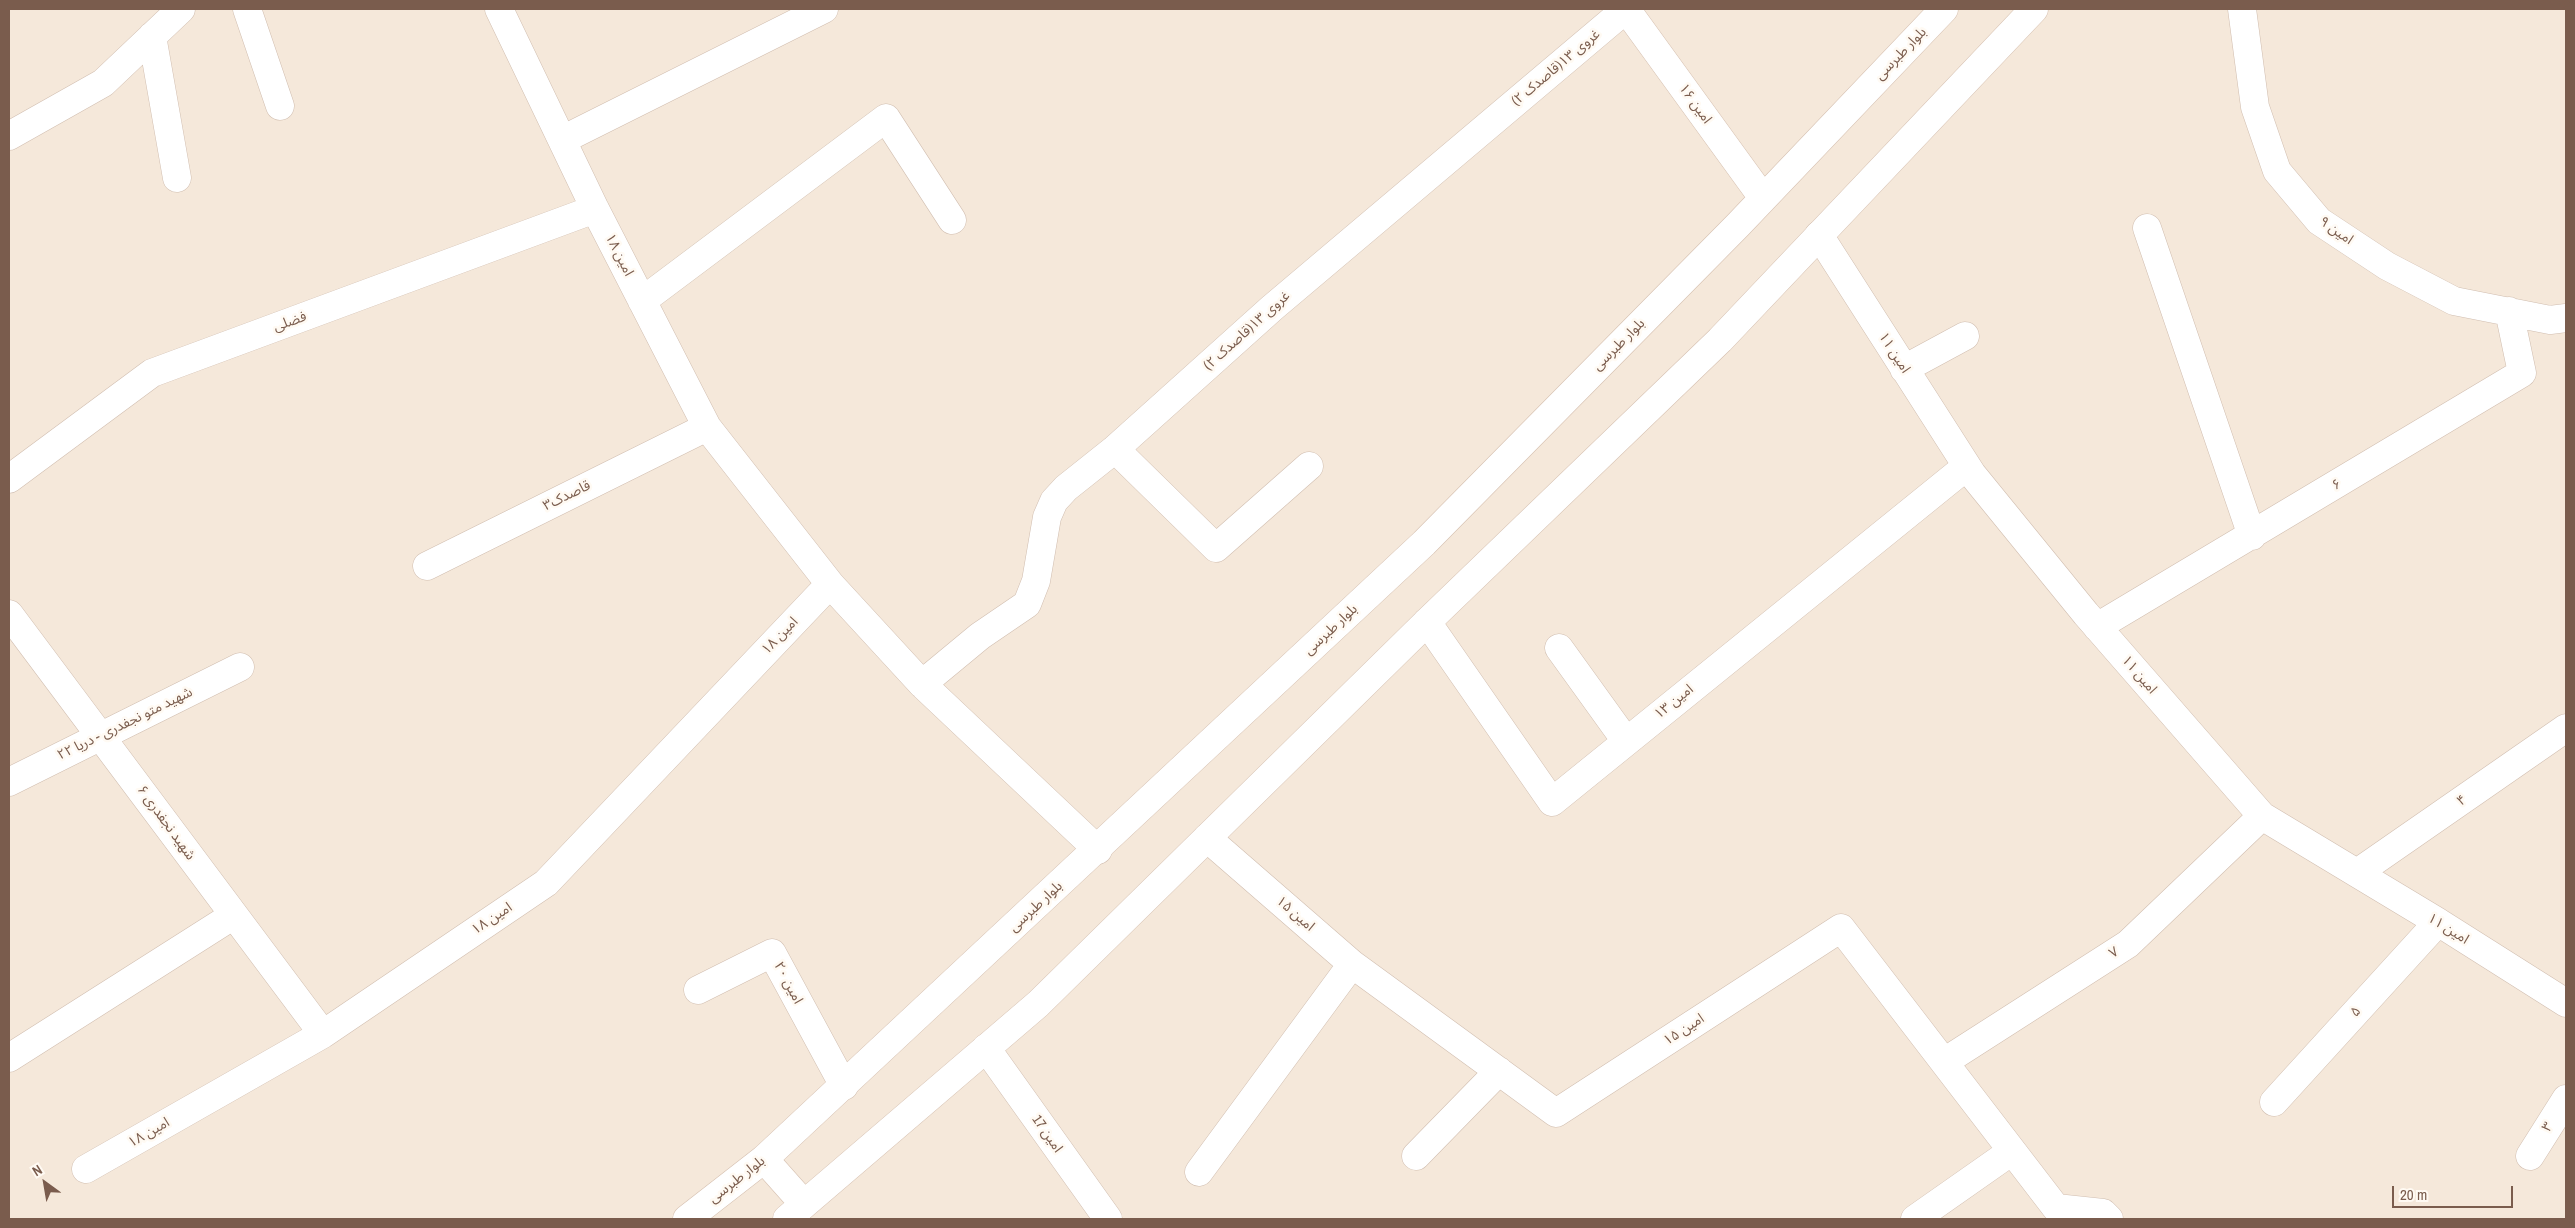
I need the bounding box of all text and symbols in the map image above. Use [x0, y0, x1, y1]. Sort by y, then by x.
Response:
street label: بلوار طبرسی [1872, 24, 1930, 84]
street label: غروی ۱۳(قاصدک ۲) [1508, 26, 1604, 110]
street label: امین ۱۶ [1675, 81, 1715, 127]
street label: امین ۹ [2316, 213, 2356, 249]
street label: امین ۱۸ [601, 231, 637, 279]
street label: غروی ۱۳(قاصدک ۲) [1200, 288, 1294, 374]
street label: فضلی [271, 308, 309, 336]
street label: بلوار طبرسی [1589, 315, 1649, 375]
street label: امین ۱۱ [1875, 329, 1913, 377]
street label: ۶ [2329, 476, 2345, 494]
street label: قاصدک۳ [541, 477, 593, 515]
street label: بلوار طبرسی [1301, 601, 1361, 659]
street label: امین ۱۸ [758, 614, 802, 658]
street label: امین ۱۱ [2118, 652, 2160, 698]
street label: امین ۱۳ [1651, 681, 1697, 723]
street label: شهید متو نجفدری - دریا ۲۲ [55, 684, 195, 764]
street label: شهید نجفدری ۶ [133, 782, 199, 864]
street label: ۴ [2454, 792, 2470, 810]
street label: بلوار طبرسی [1006, 878, 1066, 936]
street label: امین ۱۵ [1272, 893, 1318, 935]
street label: امین ۱۸ [469, 899, 515, 939]
street label: امین ۱۱ [2424, 910, 2472, 948]
street label: ۷ [2106, 944, 2122, 962]
street label: امین ۲۰ [770, 959, 806, 1007]
street label: ۵ [2347, 1003, 2365, 1021]
street label: امین ۱۵ [1660, 1011, 1708, 1049]
street label: امین 17 [1028, 1112, 1066, 1156]
street label: امین ۱۸ [125, 1114, 173, 1152]
street label: ۳ [2539, 1119, 2557, 1135]
street label: بلوار طبرسی [705, 1153, 769, 1207]
north arrow [20, 1158, 70, 1208]
text: N [29, 1160, 45, 1180]
scale bar [2395, 1176, 2516, 1208]
text: 20 m [2400, 1184, 2427, 1205]

